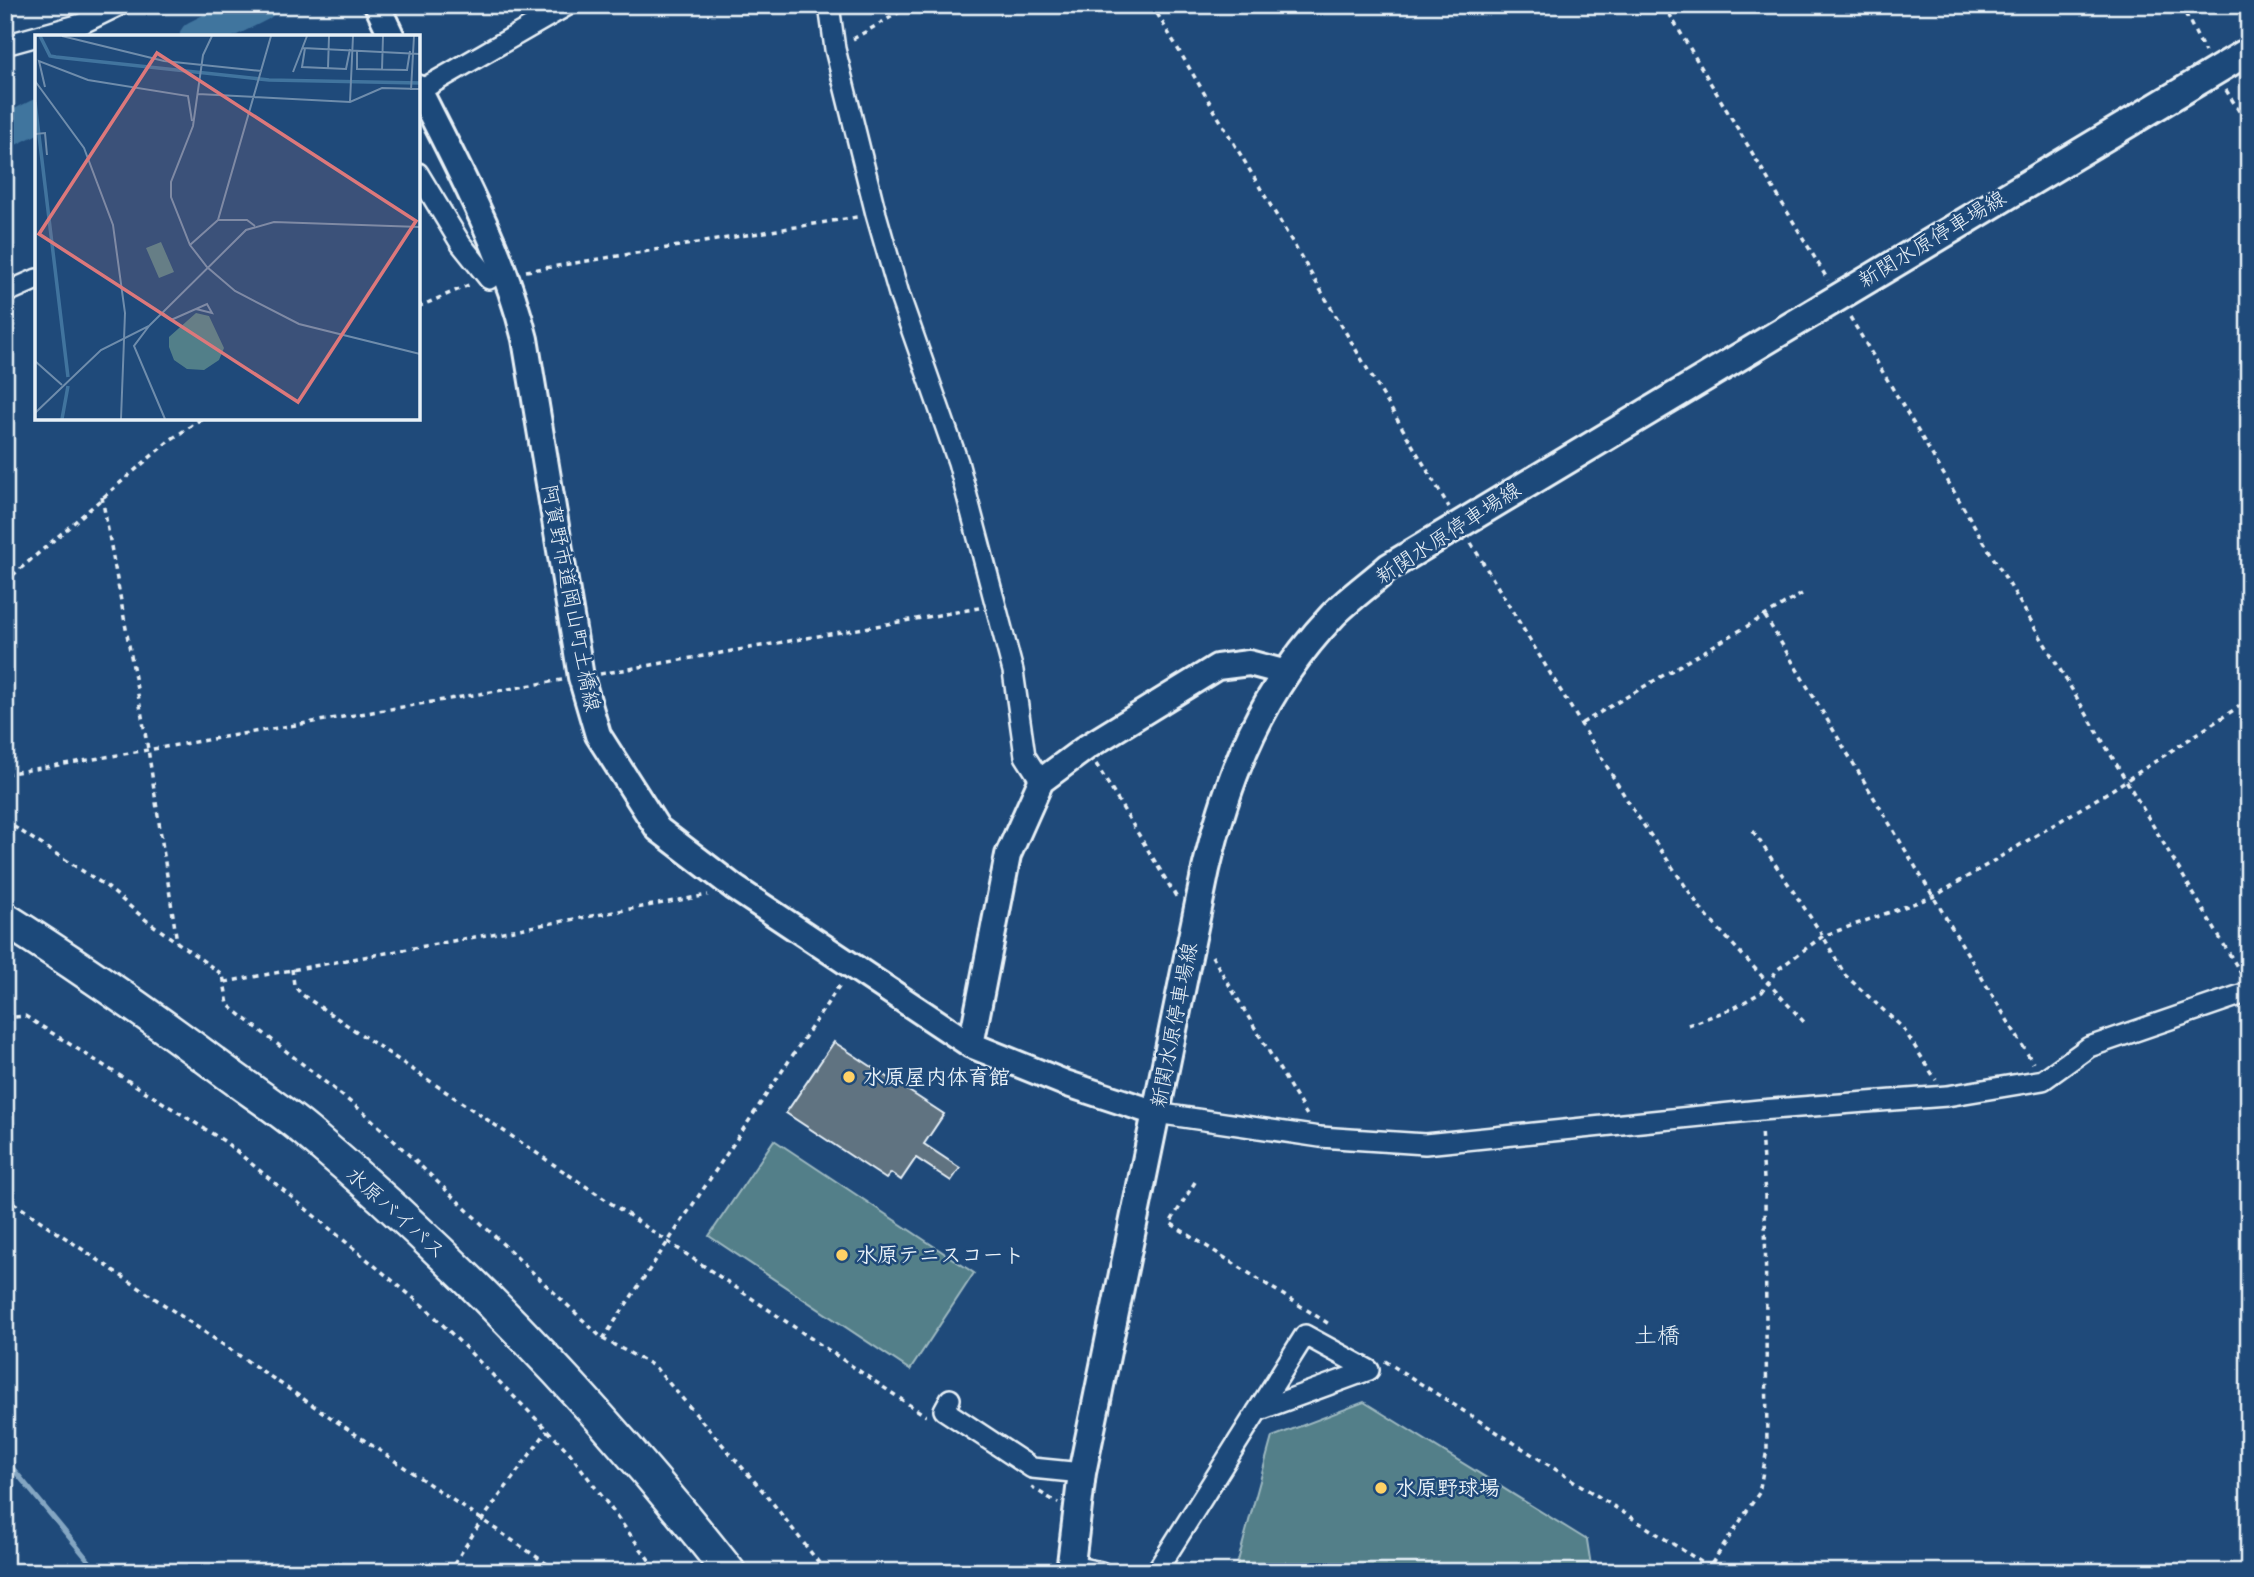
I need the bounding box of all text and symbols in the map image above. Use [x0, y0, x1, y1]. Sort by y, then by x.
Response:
inset map [35, 35, 420, 420]
street label: 新関水原停車場線 [1854, 185, 2010, 293]
street label: 新関水原停車場線 [1371, 477, 1525, 589]
street label: 阿賀野市道岡山町土橋線 [537, 482, 605, 714]
street label: 新関水原停車場線 [1146, 940, 1202, 1110]
place label: 水原屋内体育館 [863, 1065, 1010, 1089]
marker: 水原屋内体育館 [841, 1069, 857, 1085]
street label: 水原バイパス [341, 1162, 451, 1264]
place label: 水原テニスコート [856, 1243, 1024, 1267]
marker: 水原テニスコート [834, 1247, 850, 1263]
district label: 土橋 [1634, 1322, 1680, 1349]
place label: 水原野球場 [1395, 1476, 1500, 1500]
marker: 水原野球場 [1373, 1480, 1389, 1496]

